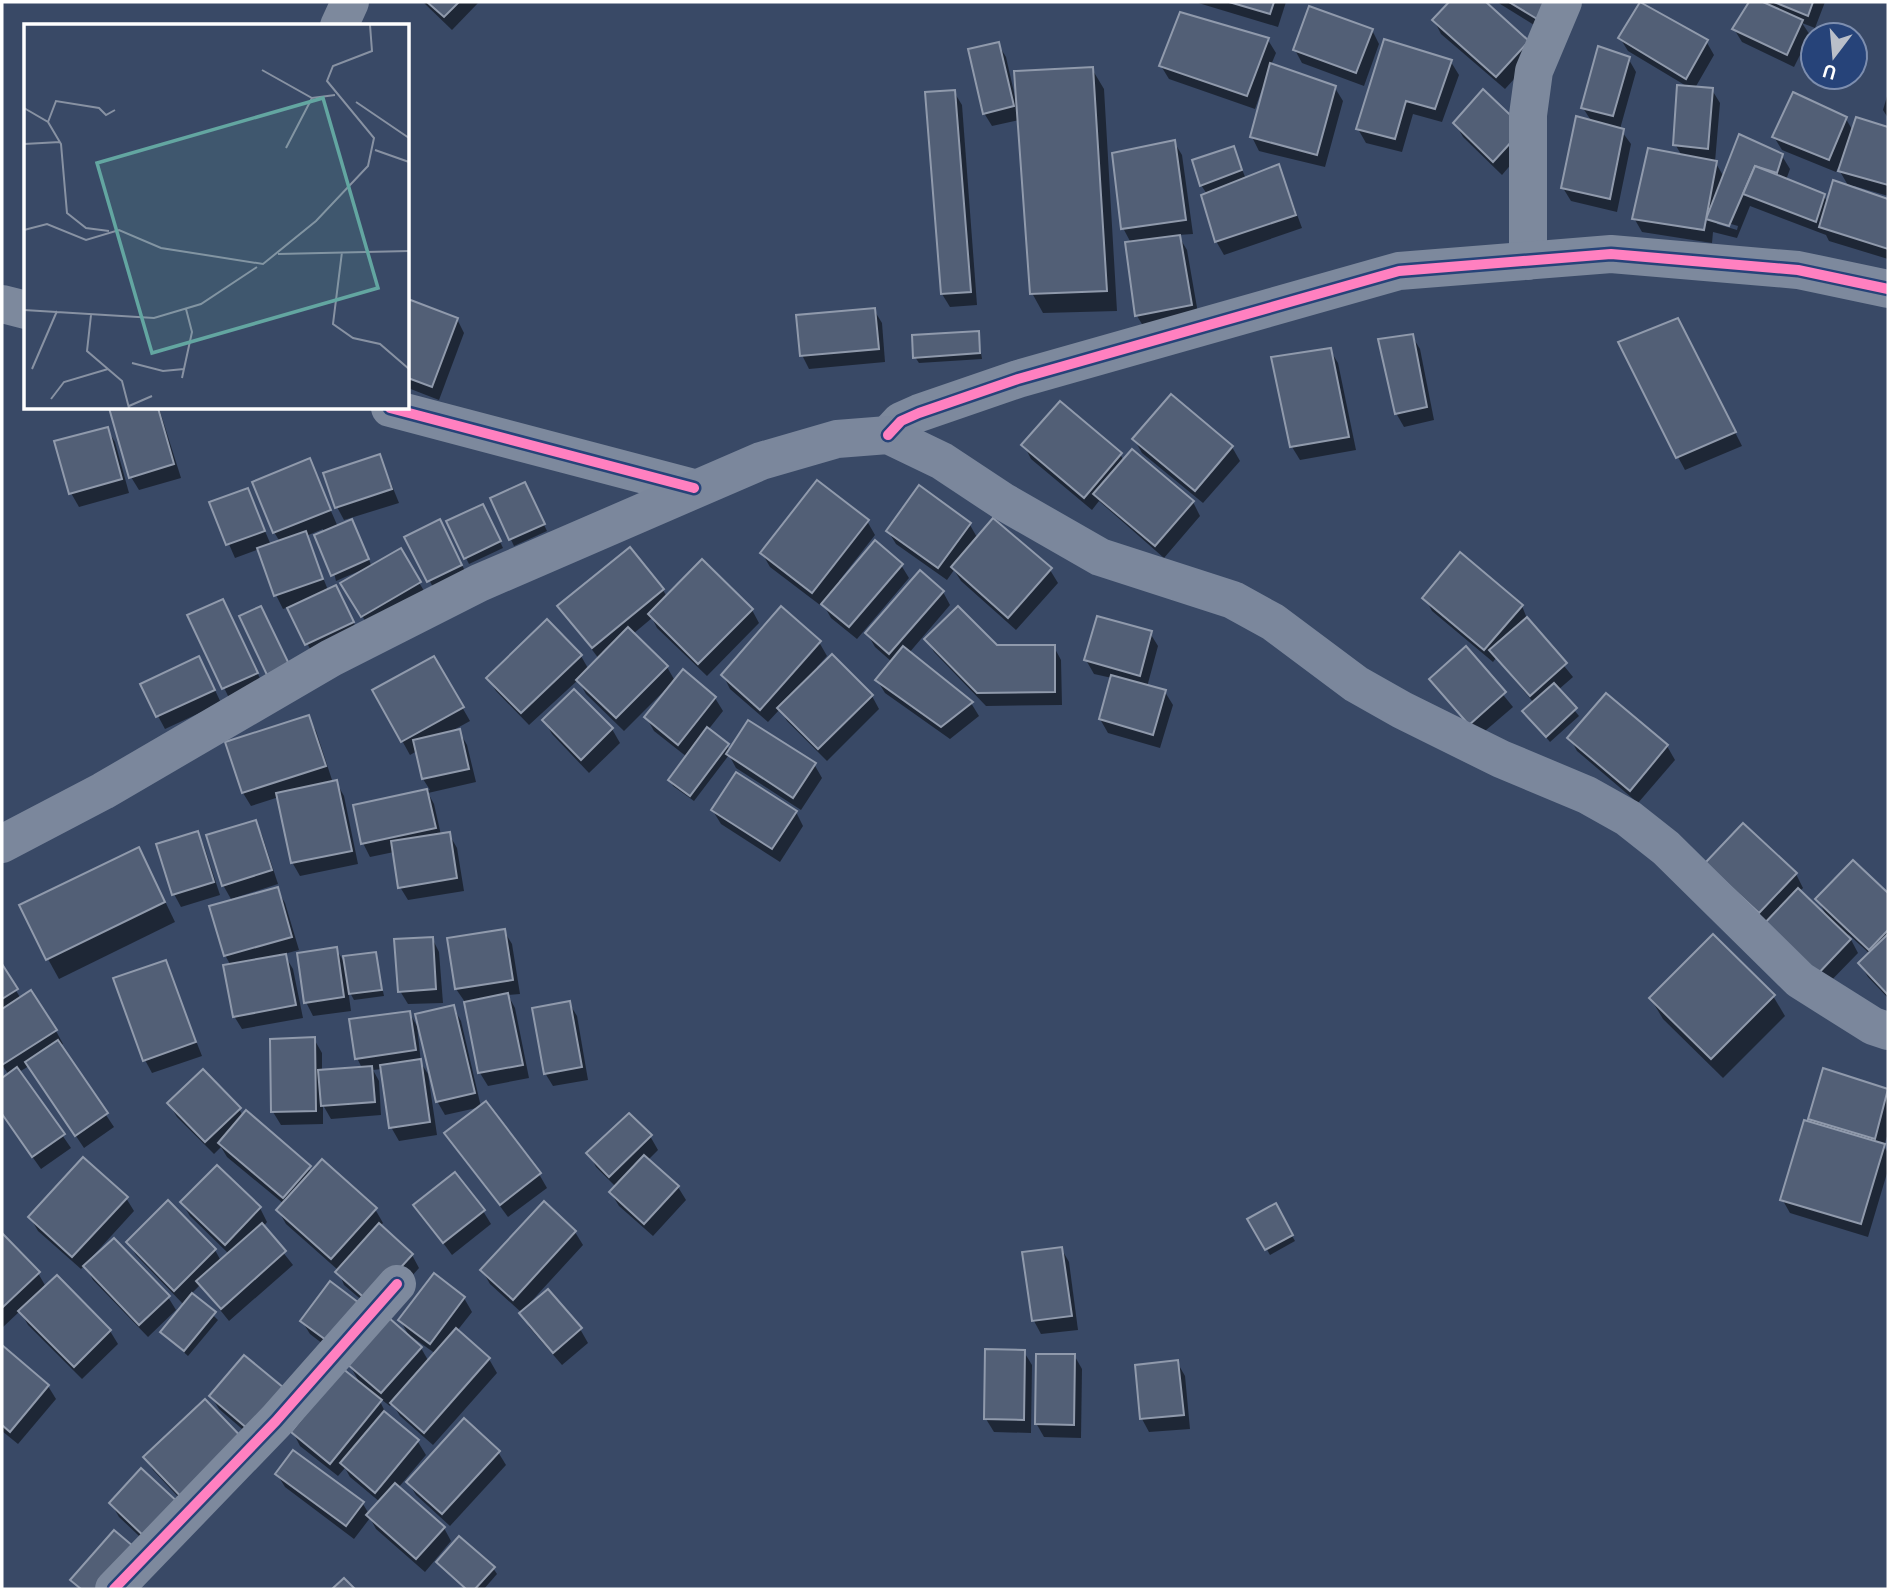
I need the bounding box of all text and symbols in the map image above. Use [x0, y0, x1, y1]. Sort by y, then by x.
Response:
north arrow [1799, 21, 1869, 91]
inset map [24, 24, 410, 410]
text: U [1820, 60, 1839, 85]

